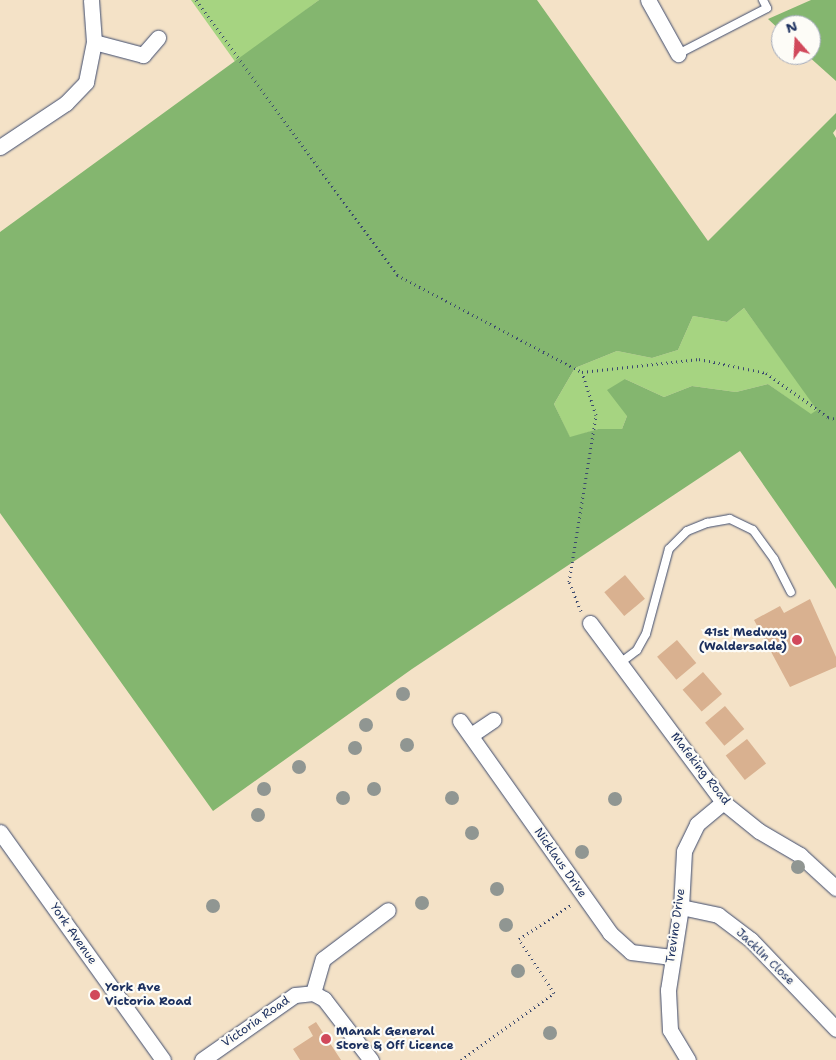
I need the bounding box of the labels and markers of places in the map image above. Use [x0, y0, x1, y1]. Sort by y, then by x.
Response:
place label: 41st Medway (Waldersalde) [699, 626, 787, 654]
marker: 41st Medway (Waldersalde) [791, 634, 803, 646]
place label: York Ave Victoria Road [105, 981, 192, 1009]
marker: York Ave Victoria Road [89, 989, 101, 1001]
place label: Manak General Store & Off Licence [336, 1025, 454, 1053]
marker: Manak General Store & Off Licence [320, 1033, 332, 1045]

